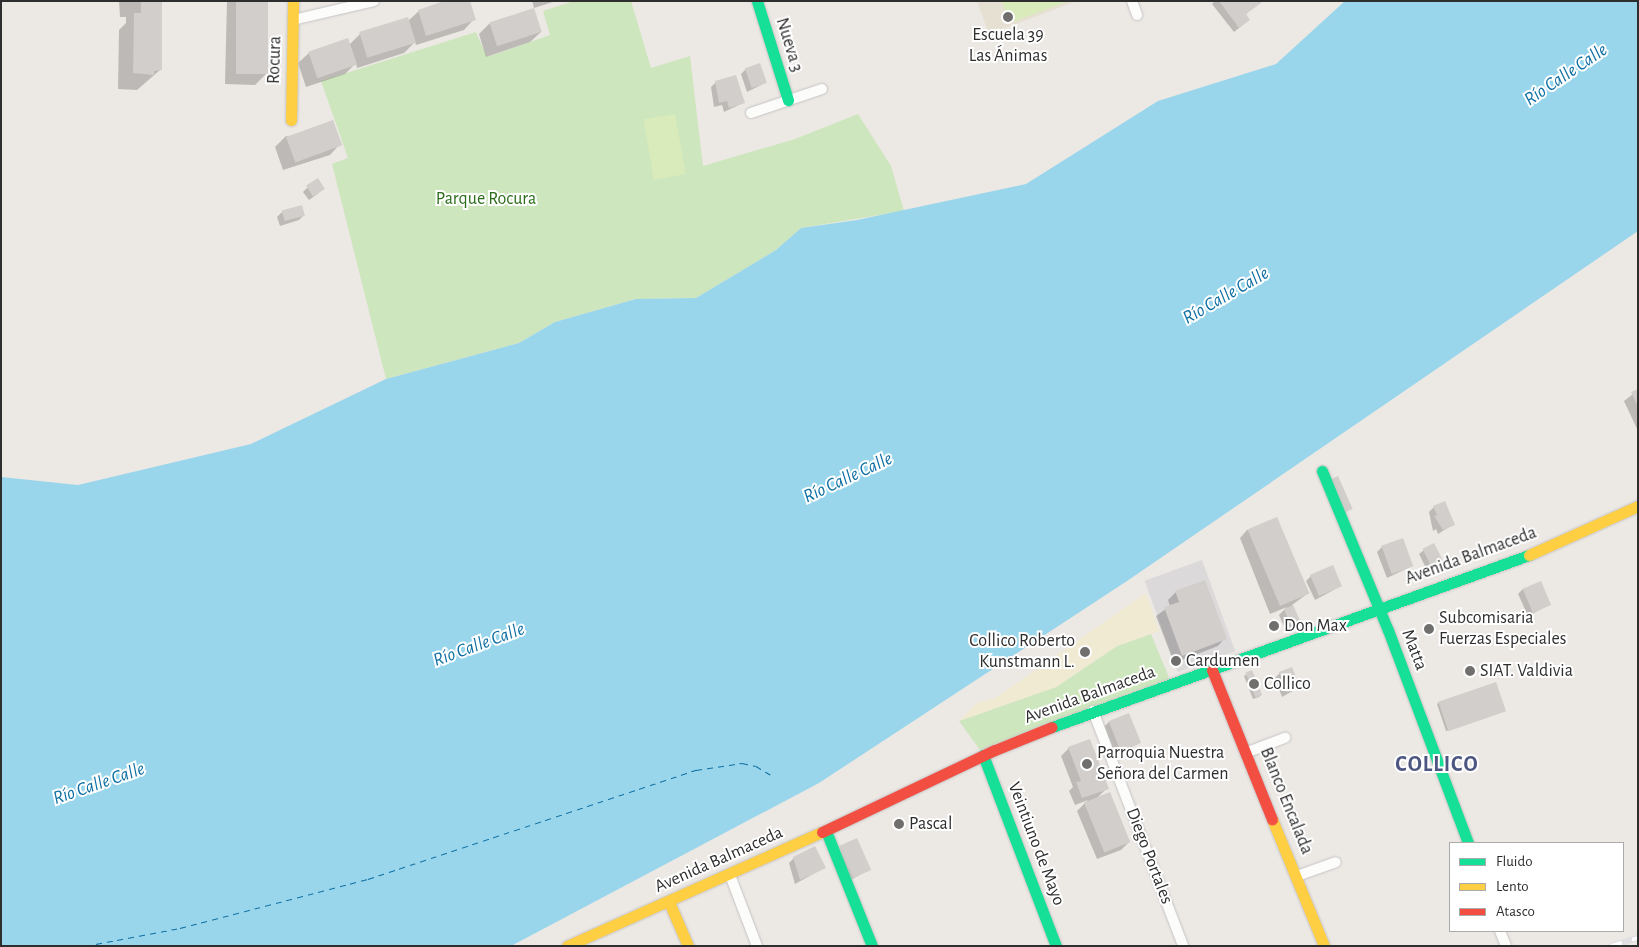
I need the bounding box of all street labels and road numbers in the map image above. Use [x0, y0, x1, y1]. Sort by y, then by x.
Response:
street label: Nueva 3 [771, 15, 807, 75]
street label: Rocura [263, 36, 287, 84]
street label: Avenida Balmaceda [1402, 522, 1540, 590]
street label: Matta [1396, 626, 1432, 674]
street label: Avenida Balmaceda [1021, 661, 1159, 729]
street label: Blanco Encalada [1255, 744, 1317, 858]
street label: Veintiuno de Mayo [1003, 779, 1069, 909]
street label: Diego Portales [1121, 805, 1177, 907]
street label: Avenida Balmaceda [652, 822, 786, 898]

